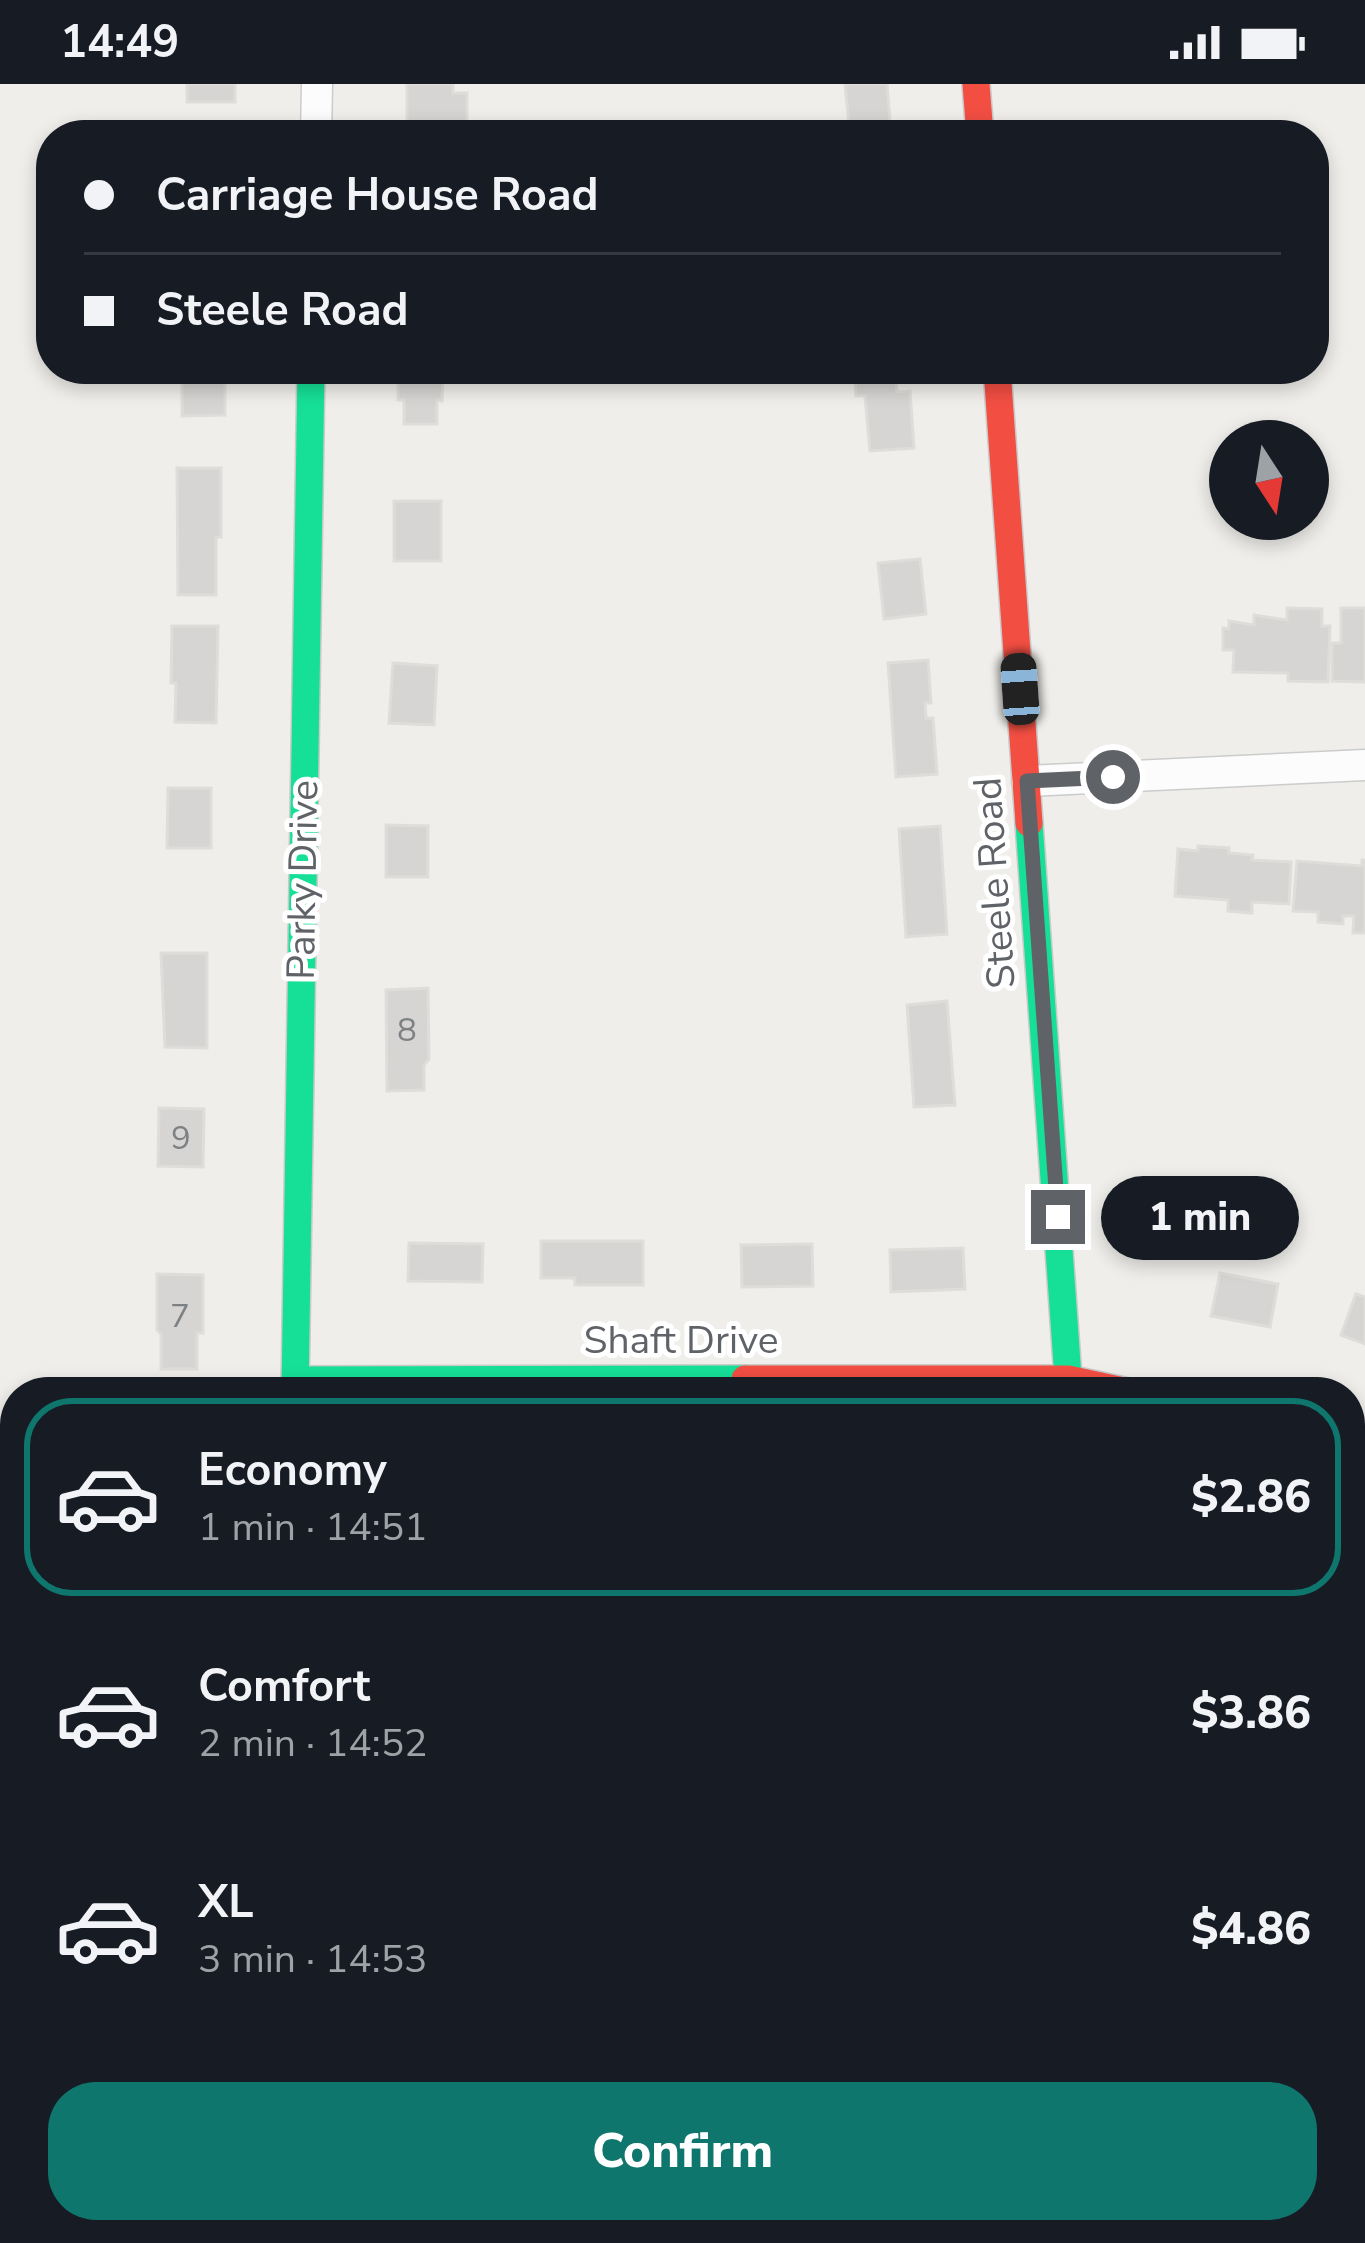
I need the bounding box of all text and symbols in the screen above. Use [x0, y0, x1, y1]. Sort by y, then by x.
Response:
text: 14:49 [60, 12, 179, 73]
text: Carriage House Road [156, 165, 599, 226]
text: Steele Road [156, 280, 409, 341]
north arrow [1209, 420, 1329, 540]
map controls [1209, 420, 1329, 540]
car [1000, 652, 1040, 726]
route start [1086, 750, 1140, 804]
street label: Steele Road [961, 776, 1029, 990]
street label: Parky Drive [275, 780, 331, 980]
house number: 8 [397, 1008, 417, 1053]
house number: 9 [171, 1116, 191, 1161]
callout: 1 min [1100, 1175, 1298, 1259]
route end [1031, 1190, 1085, 1244]
text: 1 min [1149, 1191, 1251, 1244]
house number: 7 [170, 1294, 190, 1339]
street label: Shaft Drive [583, 1314, 779, 1367]
text: Economy [198, 1440, 387, 1501]
icon: car [54, 1443, 162, 1551]
text: $2.86 [1191, 1467, 1311, 1528]
text: 1 min · 14:51 [198, 1501, 427, 1554]
text: Comfort [198, 1656, 370, 1717]
icon: car [54, 1659, 162, 1767]
text: $3.86 [1191, 1683, 1311, 1744]
text: 2 min · 14:52 [198, 1717, 427, 1770]
text: XL [198, 1872, 254, 1933]
icon: car [54, 1875, 162, 1983]
text: $4.86 [1191, 1899, 1311, 1960]
text: 3 min · 14:53 [198, 1933, 427, 1986]
button: Confirm [48, 2082, 1317, 2220]

